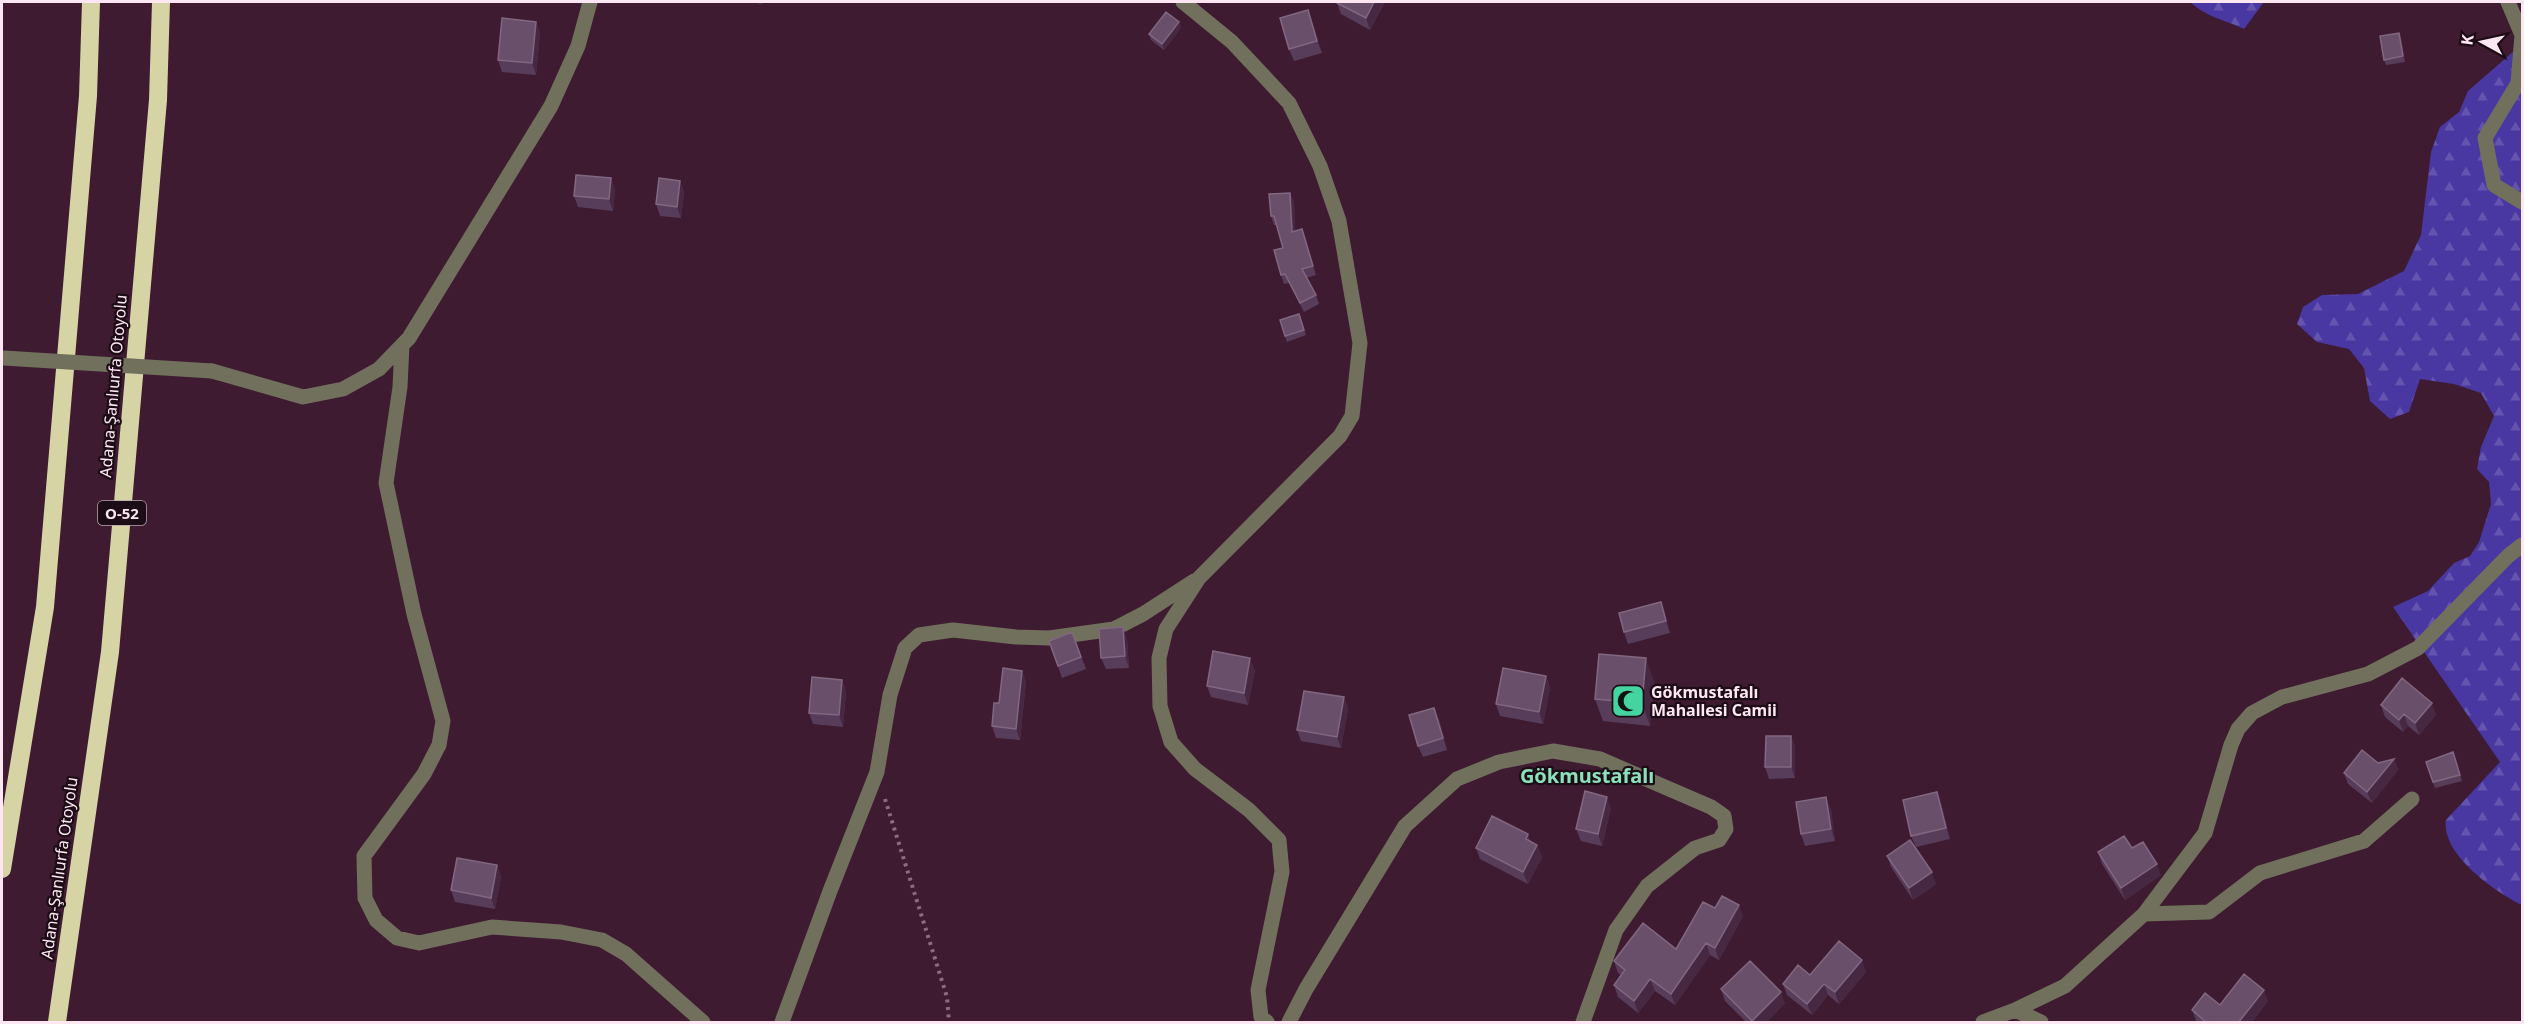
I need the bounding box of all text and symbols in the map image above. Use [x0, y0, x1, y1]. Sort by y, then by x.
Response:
north arrow [2452, 12, 2512, 72]
text: K [2456, 33, 2479, 47]
street label: Adana-Şanlıurfa Otoyolu [94, 294, 132, 478]
road number: O-52 [98, 501, 146, 525]
place label: Gökmustafalı Mahallesi Camii [1651, 681, 1777, 721]
mosque icon: Gökmustafalı Mahallesi Camii [1610, 683, 1646, 719]
district label: Gökmustafalı [1520, 762, 1654, 789]
street label: Adana-Şanlıurfa Otoyolu [35, 776, 83, 960]

